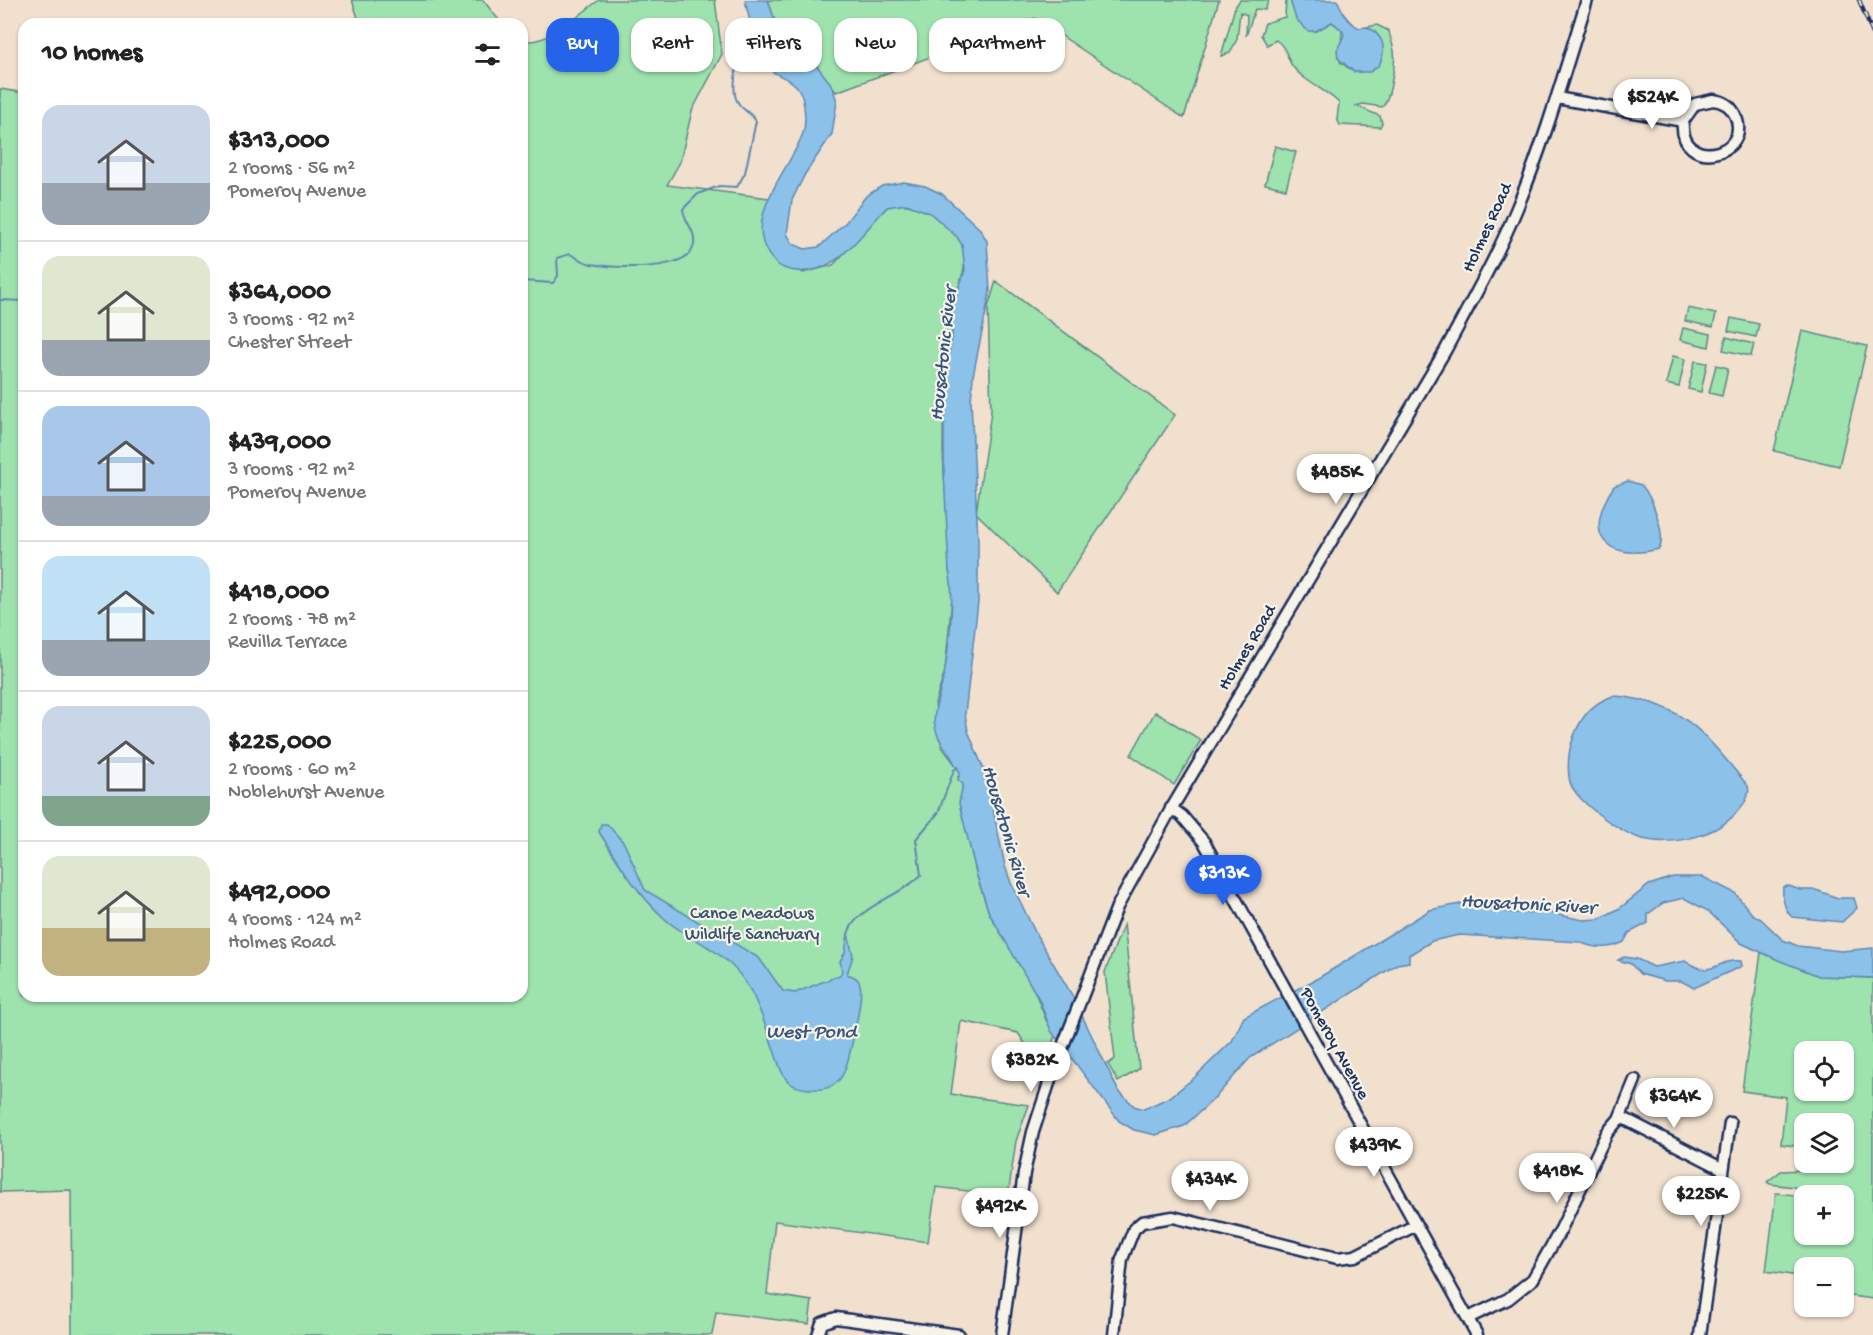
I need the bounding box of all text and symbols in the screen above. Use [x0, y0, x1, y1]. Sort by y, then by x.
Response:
chip: Buy [546, 18, 619, 72]
chip: Rent [631, 18, 713, 72]
chip: Filters [725, 18, 822, 72]
chip: New [834, 18, 917, 72]
chip: Apartment [929, 18, 1065, 72]
icon: filters [471, 38, 504, 71]
text: 10 homes [42, 39, 142, 70]
pin: $524K [1610, 79, 1694, 130]
text: $524K [1627, 87, 1677, 110]
text: $313,000 [228, 127, 330, 158]
icon: home [90, 129, 162, 201]
text: 2 rooms · 56 m² [228, 158, 355, 181]
street label: Holmes Road [1458, 179, 1518, 276]
text: Pomeroy Avenue [228, 181, 366, 204]
text: $364,000 [228, 278, 331, 309]
icon: home [90, 280, 162, 352]
water label: Housatonic River [927, 282, 964, 422]
text: 3 rooms · 92 m² [228, 309, 355, 332]
text: Chester Street [228, 332, 351, 355]
text: $439,000 [228, 428, 331, 459]
icon: home [90, 430, 162, 502]
pin: $485K [1294, 454, 1378, 505]
text: 3 rooms · 92 m² [228, 459, 355, 482]
text: $485K [1311, 462, 1361, 485]
text: Pomeroy Avenue [228, 482, 366, 505]
text: $418,000 [228, 578, 329, 609]
icon: home [90, 580, 162, 652]
street label: Holmes Road [1214, 600, 1282, 694]
text: 2 rooms · 78 m² [228, 609, 356, 632]
text: Revilla Terrace [228, 632, 347, 655]
text: $225,000 [228, 728, 331, 759]
icon: home [90, 730, 162, 802]
text: 2 rooms · 60 m² [228, 759, 356, 782]
water label: Housatonic River [975, 763, 1036, 903]
text: Noblehurst Avenue [228, 782, 384, 805]
pin: $313K [1181, 855, 1265, 906]
text: $313K [1199, 863, 1247, 886]
text: $492,000 [228, 878, 330, 909]
icon: home [90, 880, 162, 952]
water label: Housatonic River [1460, 891, 1600, 921]
park label: Canoe Meadows Wildlife Sanctuary [685, 904, 819, 946]
text: 4 rooms · 124 m² [228, 909, 362, 932]
text: Holmes Road [228, 932, 335, 955]
street label: Pomeroy Avenue [1294, 984, 1374, 1104]
water label: West Pond [766, 1022, 858, 1045]
map controls [1794, 1041, 1854, 1317]
button: locate [1794, 1041, 1854, 1101]
pin: $382K [989, 1042, 1073, 1093]
text: $382K [1005, 1050, 1057, 1073]
pin: $364K [1632, 1078, 1716, 1129]
text: $364K [1649, 1086, 1699, 1109]
button: layers [1794, 1113, 1854, 1173]
pin: $439K [1332, 1127, 1416, 1178]
text: $439K [1349, 1135, 1399, 1158]
pin: $418K [1515, 1153, 1599, 1204]
pin: $434K [1168, 1161, 1252, 1212]
text: $418K [1533, 1161, 1581, 1184]
text: $434K [1185, 1169, 1235, 1192]
pin: $225K [1659, 1176, 1743, 1227]
text: $225K [1676, 1184, 1726, 1207]
button: + [1794, 1185, 1854, 1245]
pin: $492K [958, 1188, 1042, 1239]
text: $492K [975, 1196, 1025, 1219]
button: − [1794, 1257, 1854, 1317]

